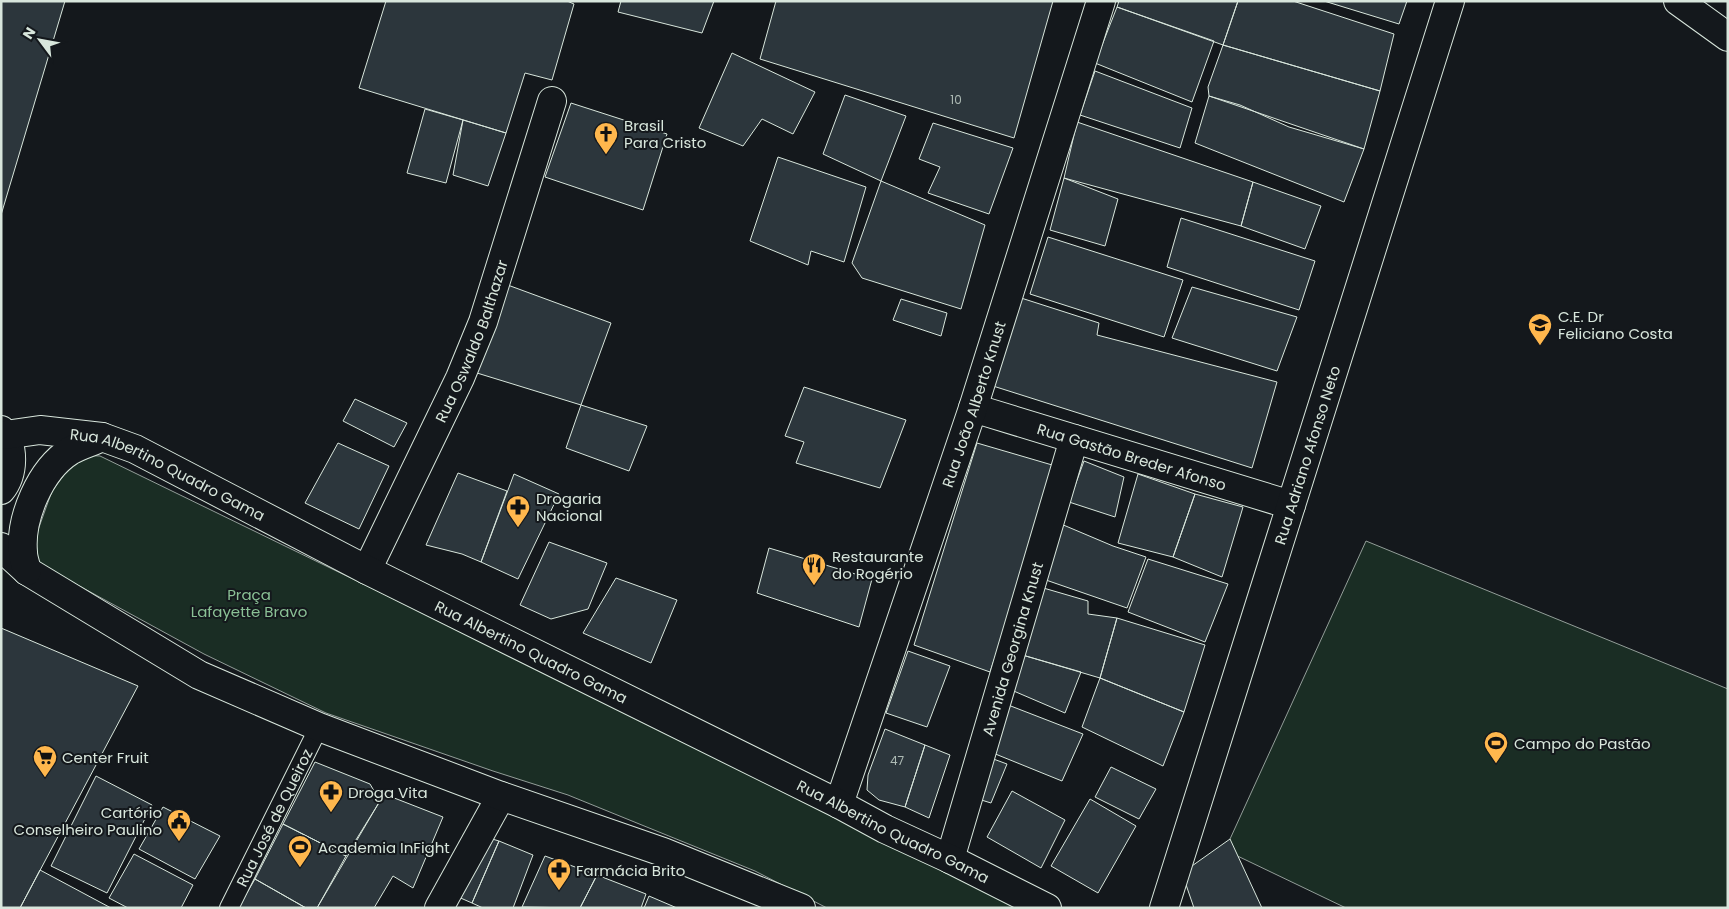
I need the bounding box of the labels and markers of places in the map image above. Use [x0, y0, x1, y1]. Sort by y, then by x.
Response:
place label: Brasil Para Cristo [624, 115, 706, 153]
church icon: Brasil Para Cristo [593, 121, 619, 155]
place label: C.E. Dr Feliciano Costa [1558, 306, 1673, 344]
school or university icon: C.E. Dr Feliciano Costa [1527, 312, 1553, 346]
place label: Drogaria Nacional [536, 488, 603, 526]
pharmacy icon: Drogaria Nacional [505, 494, 531, 528]
place label: Restaurante do Rogério [832, 546, 924, 584]
restaurant icon: Restaurante do Rogério [801, 552, 827, 586]
sports icon: Campo do Pastão [1483, 730, 1509, 764]
place label: Campo do Pastão [1514, 733, 1651, 754]
supermarket icon: Center Fruit [32, 744, 58, 778]
place label: Center Fruit [62, 747, 149, 768]
pharmacy icon: Droga Vita [318, 779, 344, 813]
place label: Droga Vita [348, 782, 428, 803]
place label: Cartório Conselheiro Paulino [14, 802, 162, 840]
public building icon: Cartório Conselheiro Paulino [166, 808, 192, 842]
sports icon: Academia InFight [287, 834, 313, 868]
place label: Academia InFight [318, 837, 450, 858]
pharmacy icon: Farmácia Brito [546, 857, 572, 891]
place label: Farmácia Brito [576, 860, 685, 881]

